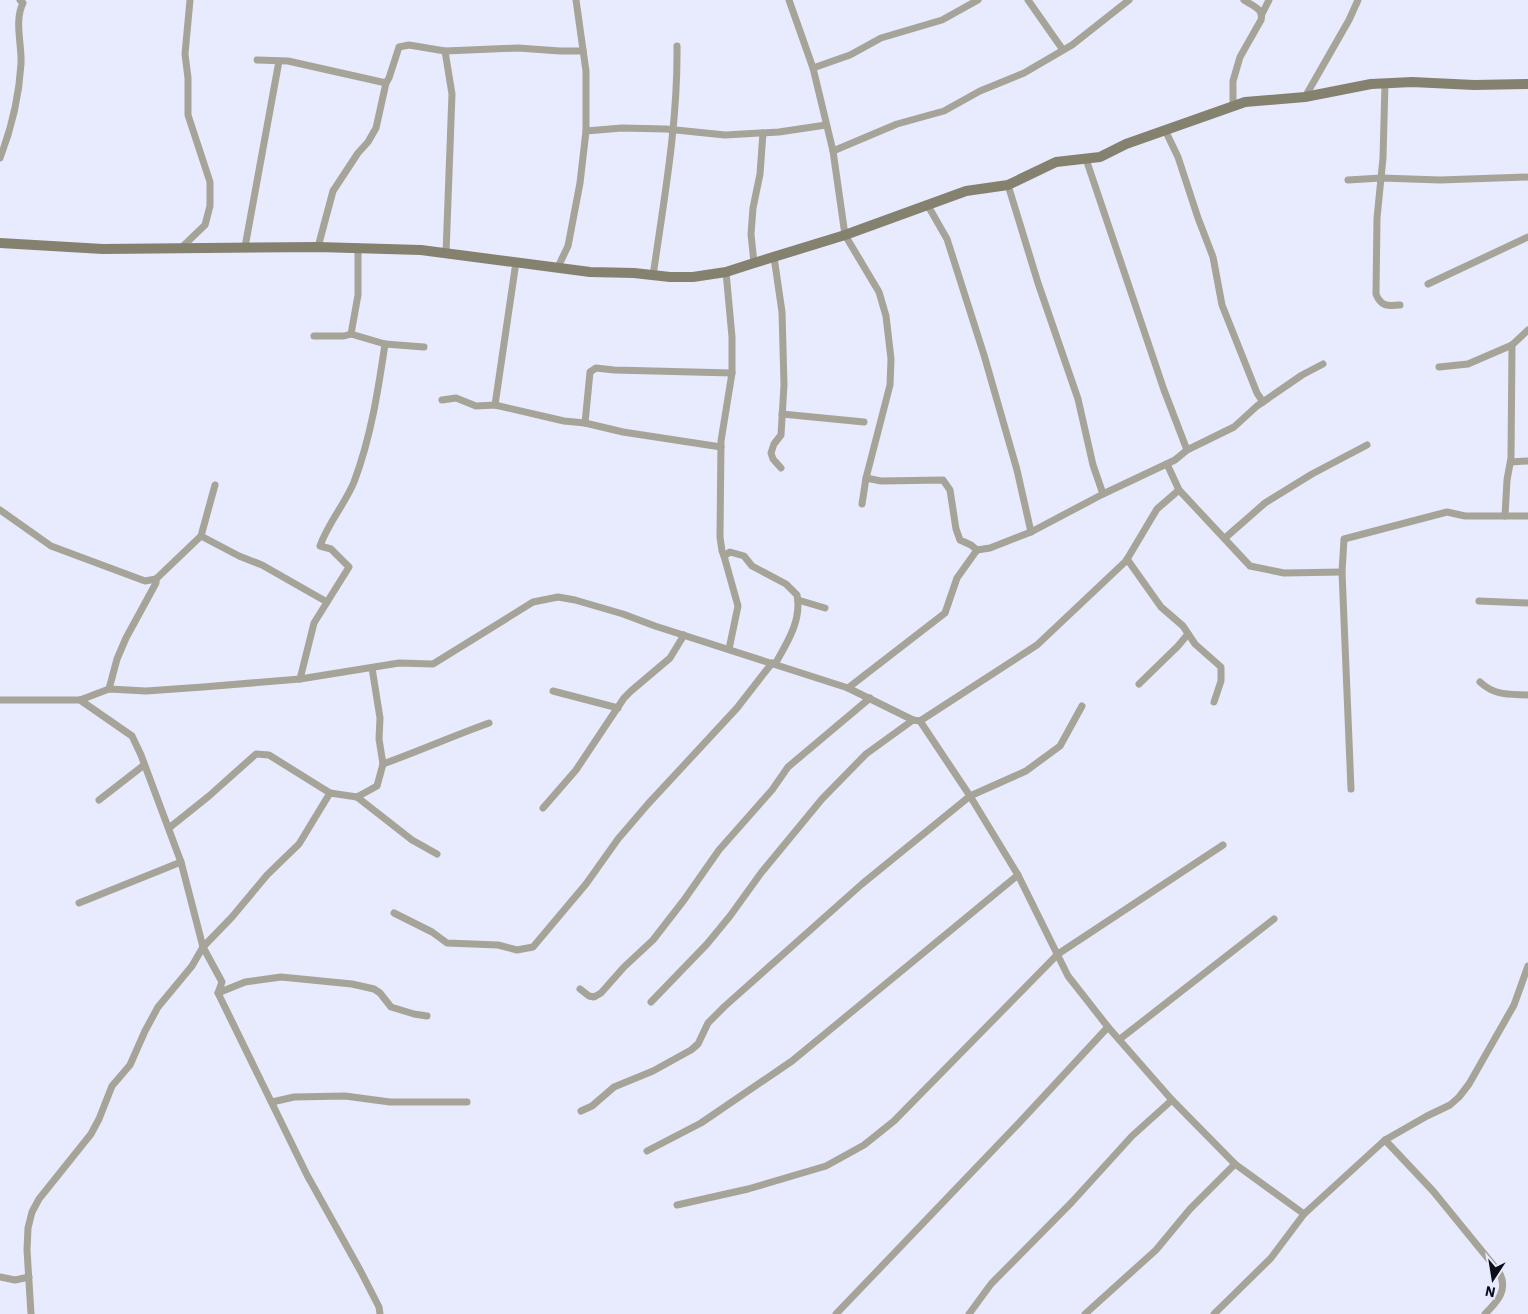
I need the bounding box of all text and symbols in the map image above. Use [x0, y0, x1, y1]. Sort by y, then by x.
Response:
north arrow [1468, 1254, 1518, 1304]
text: N [1483, 1282, 1497, 1302]

